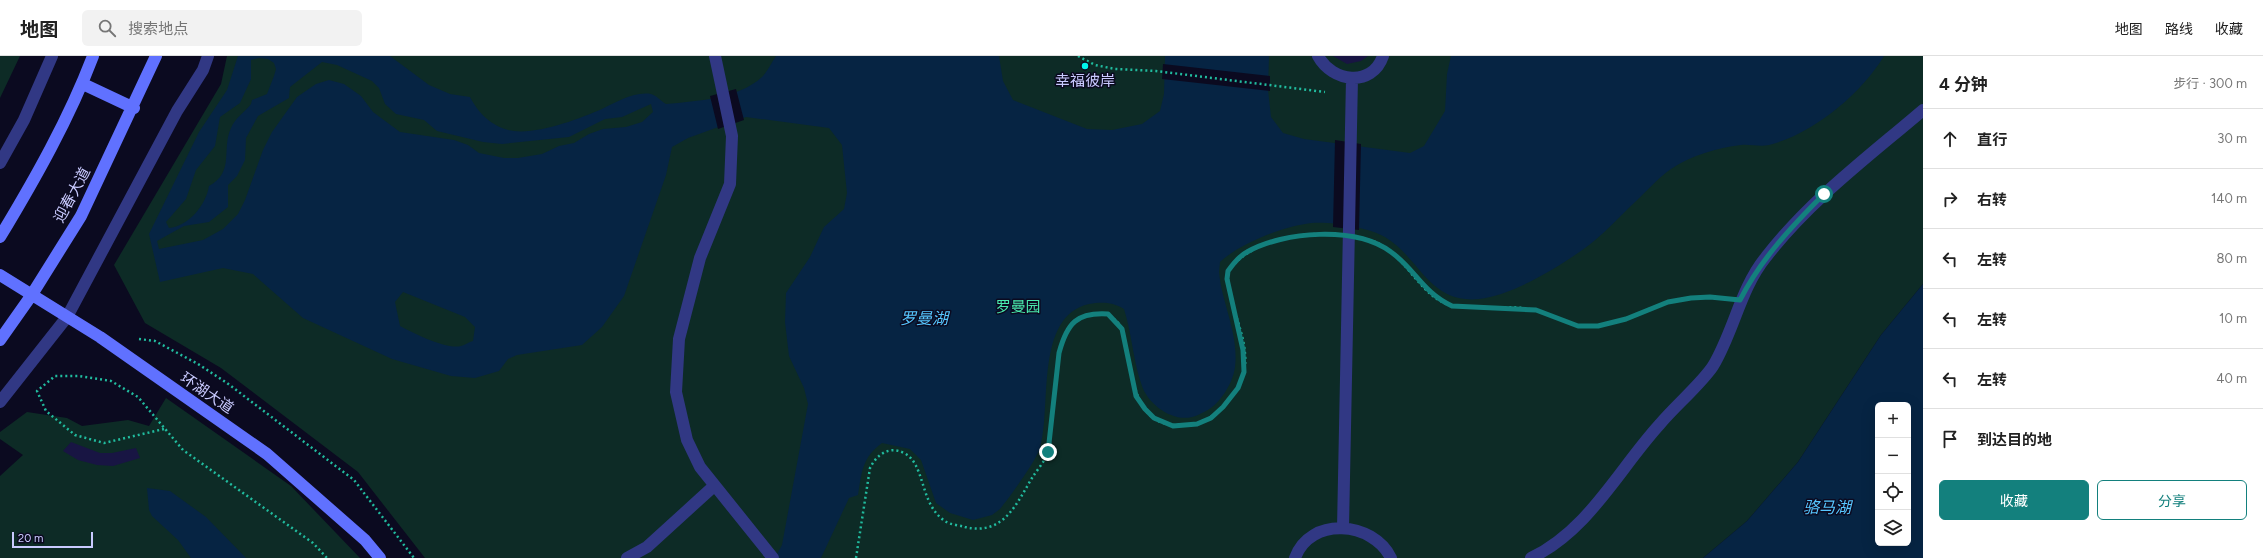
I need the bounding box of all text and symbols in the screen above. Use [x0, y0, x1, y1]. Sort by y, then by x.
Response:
search box [82, 10, 362, 46]
icon: search [96, 17, 118, 39]
text: 地图 [20, 18, 58, 41]
text: 搜索地点 [128, 20, 188, 38]
text: 地图 [2115, 21, 2143, 38]
text: 路线 [2165, 21, 2193, 38]
text: 收藏 [2215, 21, 2243, 38]
marker: 幸福彼岸 [1080, 61, 1090, 71]
place label: 幸福彼岸 [1055, 72, 1115, 90]
text: 4 分钟 [1939, 74, 1988, 94]
text: 步行 · 300 m [2173, 76, 2247, 91]
icon: ahead [1939, 128, 1961, 150]
text: 直行 [1977, 131, 2007, 149]
text: 30 m [2217, 131, 2247, 146]
street label: 迎春大道 [50, 164, 94, 226]
route start [1815, 185, 1833, 203]
icon: right [1939, 188, 1961, 210]
text: 右转 [1977, 191, 2007, 209]
text: 140 m [2211, 191, 2247, 206]
icon: left [1939, 248, 1961, 270]
text: 左转 [1977, 251, 2007, 269]
text: 80 m [2216, 251, 2247, 266]
park label: 罗曼园 [995, 298, 1041, 316]
icon: left [1939, 308, 1961, 330]
water label: 罗曼湖 [900, 309, 951, 328]
text: 左转 [1977, 311, 2007, 329]
text: 10 m [2219, 311, 2247, 326]
icon: left [1939, 368, 1961, 390]
street label: 环湖大道 [177, 369, 237, 417]
text: 左转 [1977, 371, 2007, 389]
text: 40 m [2216, 371, 2247, 386]
map controls [1875, 402, 1911, 546]
button: + [1875, 402, 1911, 438]
icon: arrive [1939, 428, 1961, 450]
text: 到达目的地 [1977, 431, 2052, 449]
button: − [1875, 438, 1911, 474]
route end [1039, 443, 1057, 461]
button: locate [1875, 474, 1911, 510]
button: 收藏 [1939, 480, 2089, 520]
button: 分享 [2097, 480, 2247, 520]
water label: 骆马湖 [1803, 498, 1854, 517]
button: layers [1875, 510, 1911, 546]
scale bar [12, 530, 93, 549]
text: 20 m [18, 532, 43, 545]

